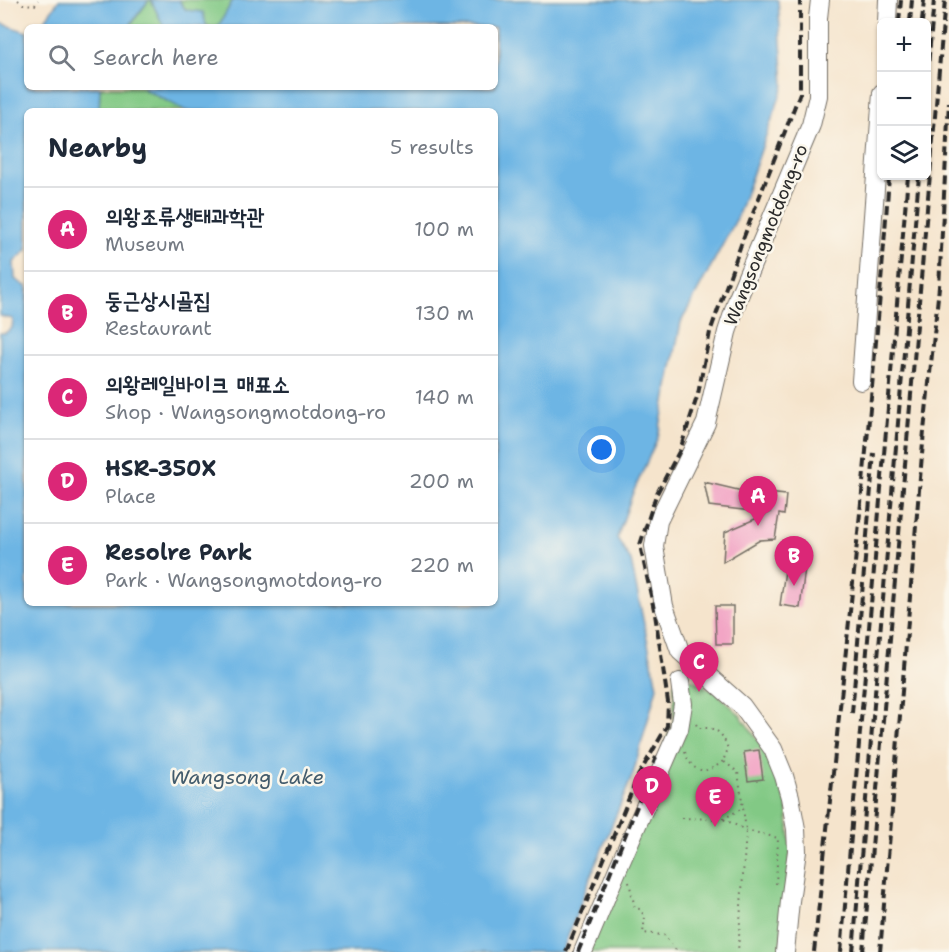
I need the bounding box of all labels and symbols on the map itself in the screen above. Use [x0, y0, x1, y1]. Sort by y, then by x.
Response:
street label: Wangsongmotdong-ro [719, 141, 813, 329]
your location [587, 435, 616, 464]
pin: A [738, 476, 777, 526]
pin: B [774, 536, 814, 586]
pin: C [680, 642, 718, 692]
water label: Wangsong Lake [170, 764, 324, 790]
pin: D [632, 766, 672, 816]
pin: E [696, 778, 734, 827]

